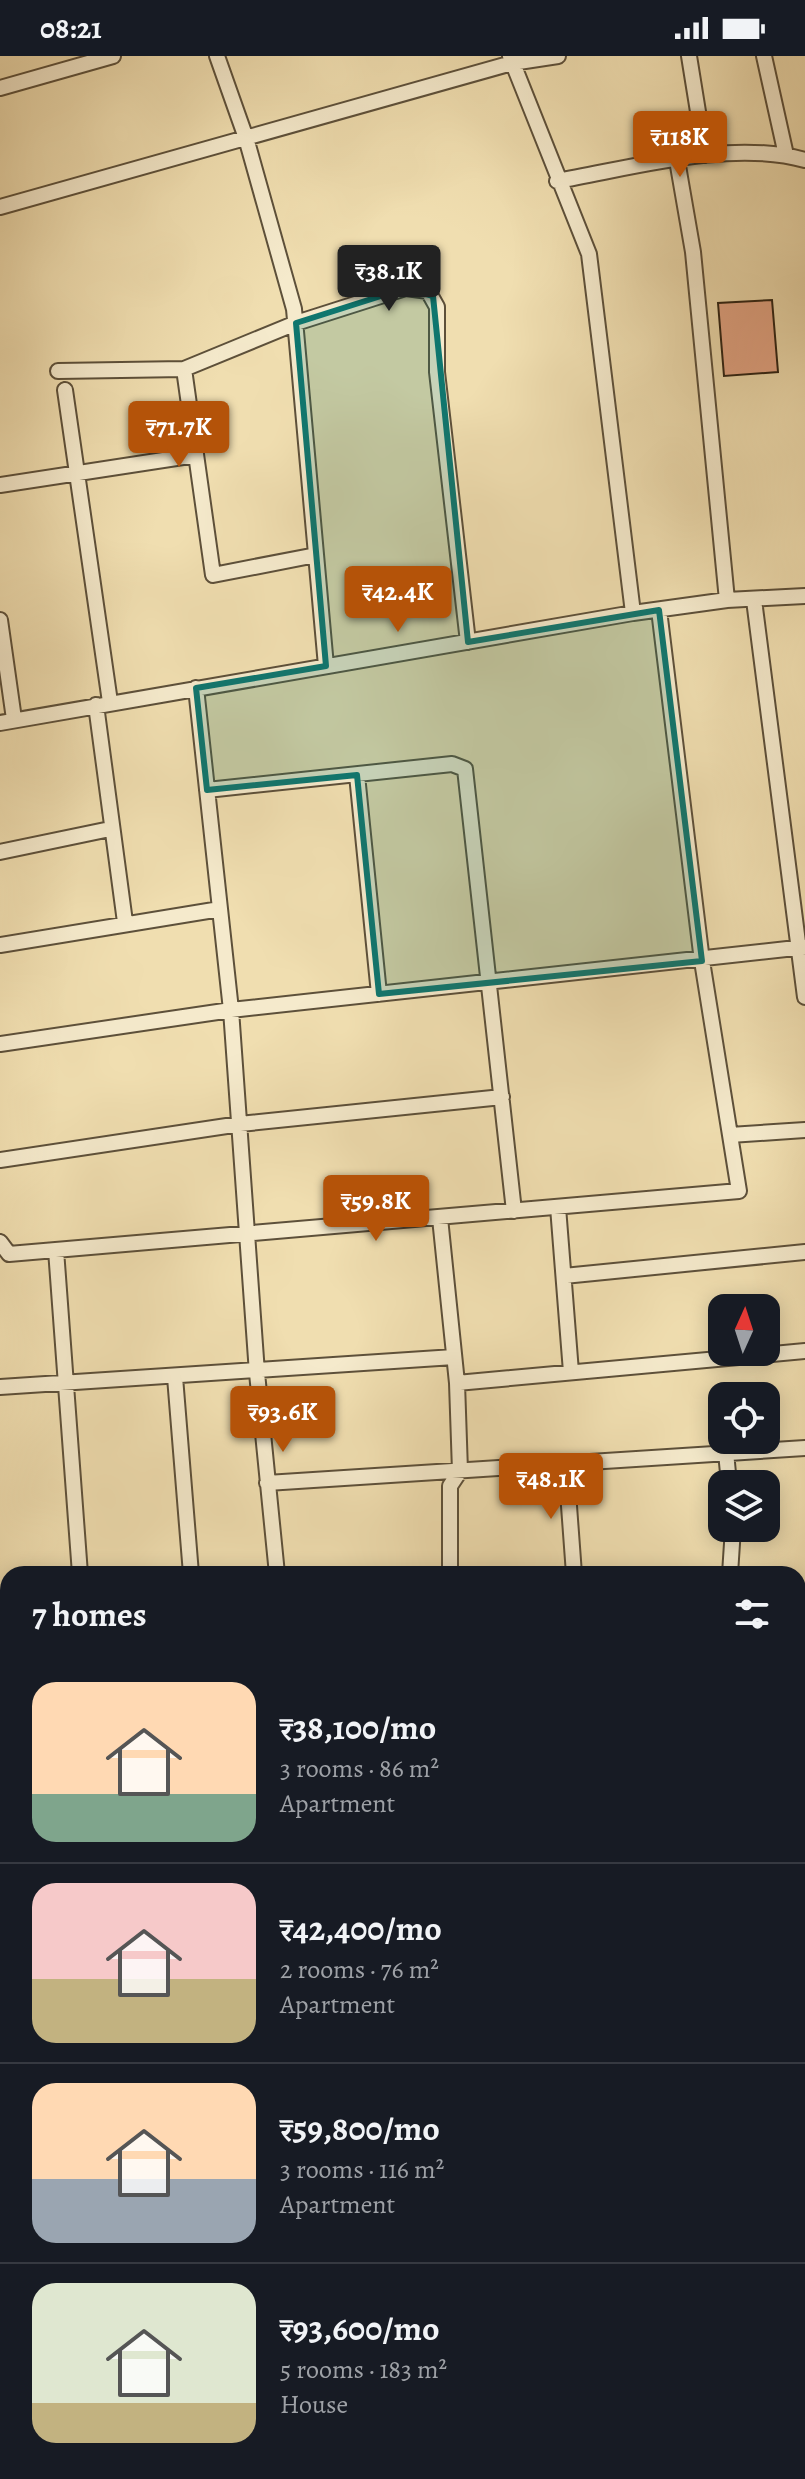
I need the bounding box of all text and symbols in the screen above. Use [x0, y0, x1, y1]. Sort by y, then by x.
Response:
text: 08:21 [40, 8, 102, 48]
pin: ₹118K [624, 111, 736, 179]
text: ₹118K [651, 119, 709, 154]
pin: ₹38.1K [324, 245, 454, 313]
text: ₹38.1K [356, 253, 422, 288]
pin: ₹71.7K [114, 401, 244, 469]
text: ₹71.7K [146, 409, 212, 444]
pin: ₹42.4K [333, 566, 463, 634]
text: ₹42.4K [363, 574, 433, 609]
pin: ₹59.8K [311, 1175, 441, 1243]
text: ₹59.8K [341, 1183, 411, 1218]
north arrow [708, 1294, 780, 1366]
map controls [708, 1294, 780, 1542]
button: locate [708, 1382, 780, 1454]
pin: ₹93.6K [218, 1386, 348, 1454]
text: ₹93.6K [248, 1394, 318, 1429]
pin: ₹48.1K [486, 1453, 616, 1521]
text: ₹48.1K [517, 1461, 585, 1496]
button: layers [708, 1470, 780, 1542]
text: 7 homes [32, 1591, 147, 1638]
icon: filters [730, 1592, 774, 1636]
text: ₹38,100/mo [280, 1704, 436, 1751]
icon: home [96, 1714, 192, 1810]
text: 3 rooms · 86 m² [280, 1751, 439, 1786]
text: Apartment [280, 1786, 395, 1821]
text: ₹42,400/mo [280, 1905, 442, 1952]
icon: home [96, 1915, 192, 2011]
text: 2 rooms · 76 m² [280, 1952, 439, 1987]
text: Apartment [280, 1987, 395, 2022]
text: ₹59,800/mo [280, 2105, 440, 2152]
icon: home [96, 2115, 192, 2211]
text: 3 rooms · 116 m² [280, 2152, 444, 2187]
text: Apartment [280, 2187, 395, 2222]
text: ₹93,600/mo [280, 2305, 440, 2352]
icon: home [96, 2315, 192, 2411]
text: 5 rooms · 183 m² [280, 2352, 447, 2387]
text: House [280, 2387, 348, 2422]

